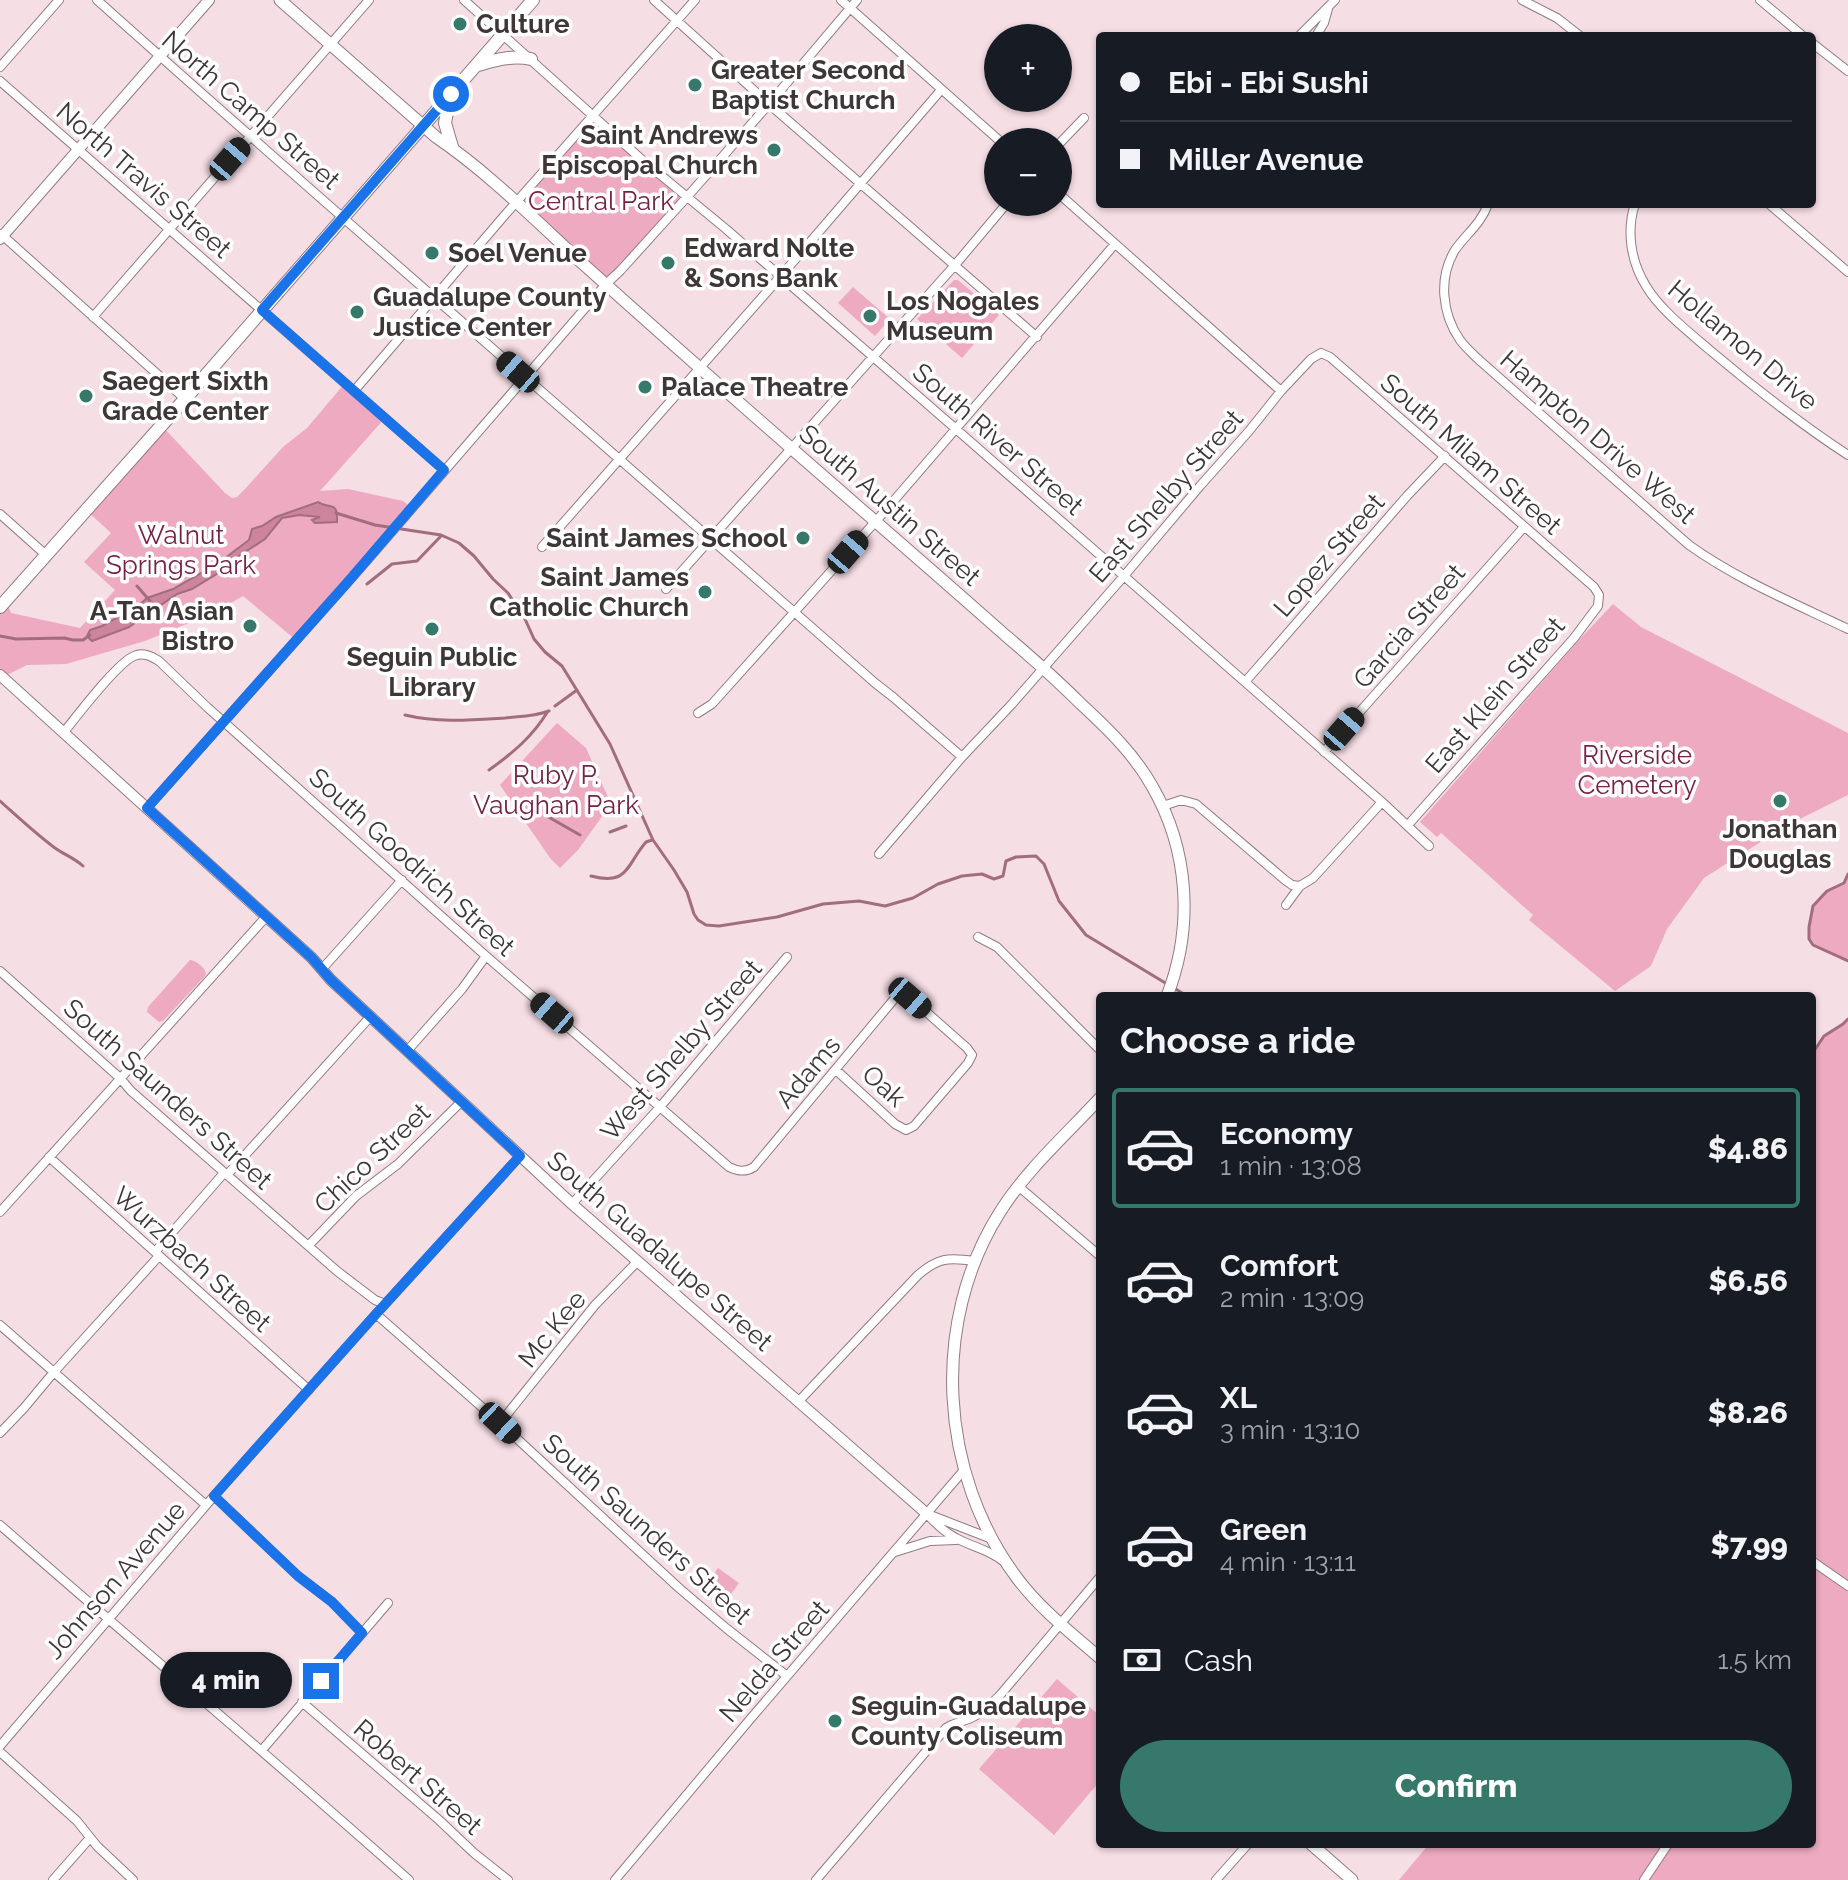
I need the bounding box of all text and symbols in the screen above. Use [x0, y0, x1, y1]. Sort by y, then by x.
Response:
place label: Culture [476, 9, 570, 39]
marker: Culture [451, 15, 469, 33]
map controls [984, 24, 1072, 216]
button: + [984, 24, 1072, 112]
street label: North Camp Street [156, 25, 346, 196]
place label: Greater Second Baptist Church [711, 55, 906, 115]
text: Ebi - Ebi Sushi [1168, 65, 1369, 100]
route start [433, 76, 469, 112]
marker: Greater Second Baptist Church [686, 76, 704, 94]
street label: North Travis Street [51, 96, 238, 264]
place label: Saint Andrews Episcopal Church [541, 120, 758, 180]
button: − [984, 128, 1072, 216]
car [205, 133, 255, 185]
marker: Saint Andrews Episcopal Church [765, 141, 783, 159]
text: Miller Avenue [1168, 142, 1364, 177]
park label: Central Park [528, 186, 674, 216]
place label: Edward Nolte & Sons Bank [684, 233, 855, 293]
place label: Soel Venue [448, 238, 587, 268]
marker: Soel Venue [423, 244, 441, 262]
marker: Edward Nolte & Sons Bank [659, 254, 677, 272]
street label: Hollamon Drive [1662, 274, 1824, 416]
place label: Guadalupe County Justice Center [373, 282, 607, 342]
place label: Los Nogales Museum [886, 286, 1040, 346]
marker: Guadalupe County Justice Center [348, 303, 366, 321]
marker: Los Nogales Museum [861, 307, 879, 325]
street label: Hampton Drive West [1494, 344, 1702, 530]
car [492, 347, 544, 397]
street label: South River Street [907, 357, 1089, 521]
place label: Saegert Sixth Grade Center [102, 366, 269, 426]
street label: South Milam Street [1375, 367, 1568, 541]
place label: Palace Theatre [661, 372, 849, 402]
marker: Palace Theatre [636, 378, 654, 396]
marker: Saegert Sixth Grade Center [77, 387, 95, 405]
street label: East Shelby Street [1083, 403, 1249, 588]
street label: South Austin Street [793, 418, 987, 592]
street label: Lopez Street [1268, 487, 1391, 623]
park label: Walnut Springs Park [106, 520, 256, 580]
place label: Saint James School [546, 523, 788, 553]
car [823, 526, 873, 578]
marker: Saint James School [794, 529, 812, 547]
street label: Garcia Street [1347, 558, 1471, 694]
place label: Saint James Catholic Church [489, 562, 689, 622]
marker: Saint James Catholic Church [696, 583, 714, 601]
place label: A-Tan Asian Bistro [90, 596, 234, 656]
street label: East Klein Street [1419, 611, 1571, 779]
marker: A-Tan Asian Bistro [241, 617, 259, 635]
marker: Seguin Public Library [423, 620, 441, 638]
place label: Seguin Public Library [347, 642, 518, 702]
car [1319, 703, 1369, 755]
park label: Riverside Cemetery [1577, 740, 1697, 800]
park label: Ruby P. Vaughan Park [473, 760, 639, 820]
street label: South Goodrich Street [303, 762, 521, 962]
marker: Jonathan Douglas [1771, 792, 1789, 810]
place label: Jonathan Douglas [1722, 814, 1838, 874]
street label: West Shelby Street [594, 953, 768, 1146]
car [884, 973, 936, 1023]
car [526, 988, 578, 1038]
street label: South Saunders Street [58, 993, 278, 1196]
text: Choose a ride [1120, 1019, 1355, 1061]
street label: Adams [770, 1030, 846, 1114]
street label: Oak [856, 1059, 912, 1113]
street label: Chico Street [308, 1097, 436, 1219]
icon: car [1124, 1112, 1196, 1184]
text: Economy [1220, 1116, 1353, 1151]
text: $4.86 [1708, 1131, 1788, 1166]
street label: South Guadalupe Street [541, 1145, 779, 1357]
text: 1 min · 13:08 [1220, 1151, 1362, 1181]
street label: Wurzbach Street [107, 1180, 277, 1338]
icon: car [1124, 1244, 1196, 1316]
text: Comfort [1220, 1248, 1339, 1283]
text: $6.56 [1708, 1263, 1788, 1298]
text: 2 min · 13:09 [1220, 1283, 1364, 1313]
street label: Mc Kee [512, 1285, 592, 1373]
icon: car [1124, 1376, 1196, 1448]
text: XL [1220, 1380, 1257, 1415]
text: $8.26 [1708, 1395, 1788, 1430]
car [474, 1398, 526, 1448]
text: 3 min · 13:10 [1220, 1415, 1360, 1445]
street label: South Saunders Street [537, 1428, 757, 1631]
street label: Johnson Avenue [39, 1495, 191, 1665]
icon: car [1124, 1508, 1196, 1580]
text: Green [1220, 1512, 1307, 1547]
text: $7.99 [1711, 1527, 1788, 1562]
text: 4 min · 13:11 [1220, 1547, 1356, 1577]
street label: Nelda Street [713, 1594, 835, 1728]
icon: cash [1120, 1638, 1164, 1682]
text: Cash [1184, 1643, 1253, 1678]
text: 1.5 km [1717, 1645, 1792, 1675]
callout: 4 min [161, 1653, 293, 1709]
route end [303, 1663, 339, 1699]
text: 4 min [192, 1665, 260, 1695]
place label: Seguin-Guadalupe County Coliseum [851, 1691, 1087, 1751]
marker: Seguin-Guadalupe County Coliseum [826, 1712, 844, 1730]
street label: Robert Street [348, 1713, 488, 1841]
button: Confirm [1120, 1740, 1792, 1832]

